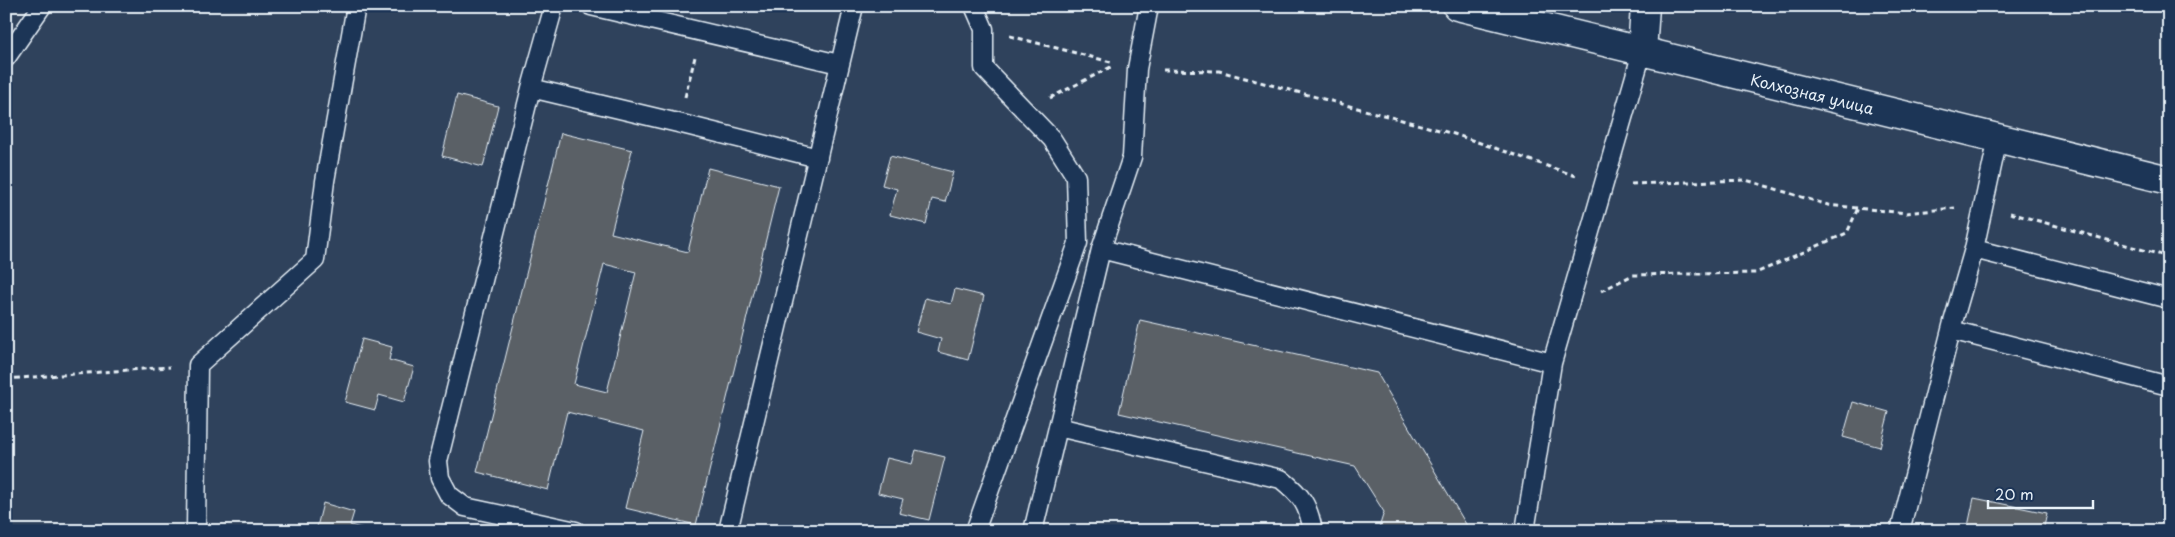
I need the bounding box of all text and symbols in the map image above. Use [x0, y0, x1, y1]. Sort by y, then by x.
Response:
street label: Колхозная улица [1749, 67, 1877, 119]
scale bar [1988, 477, 2092, 509]
text: 20 m [1995, 482, 2034, 505]

